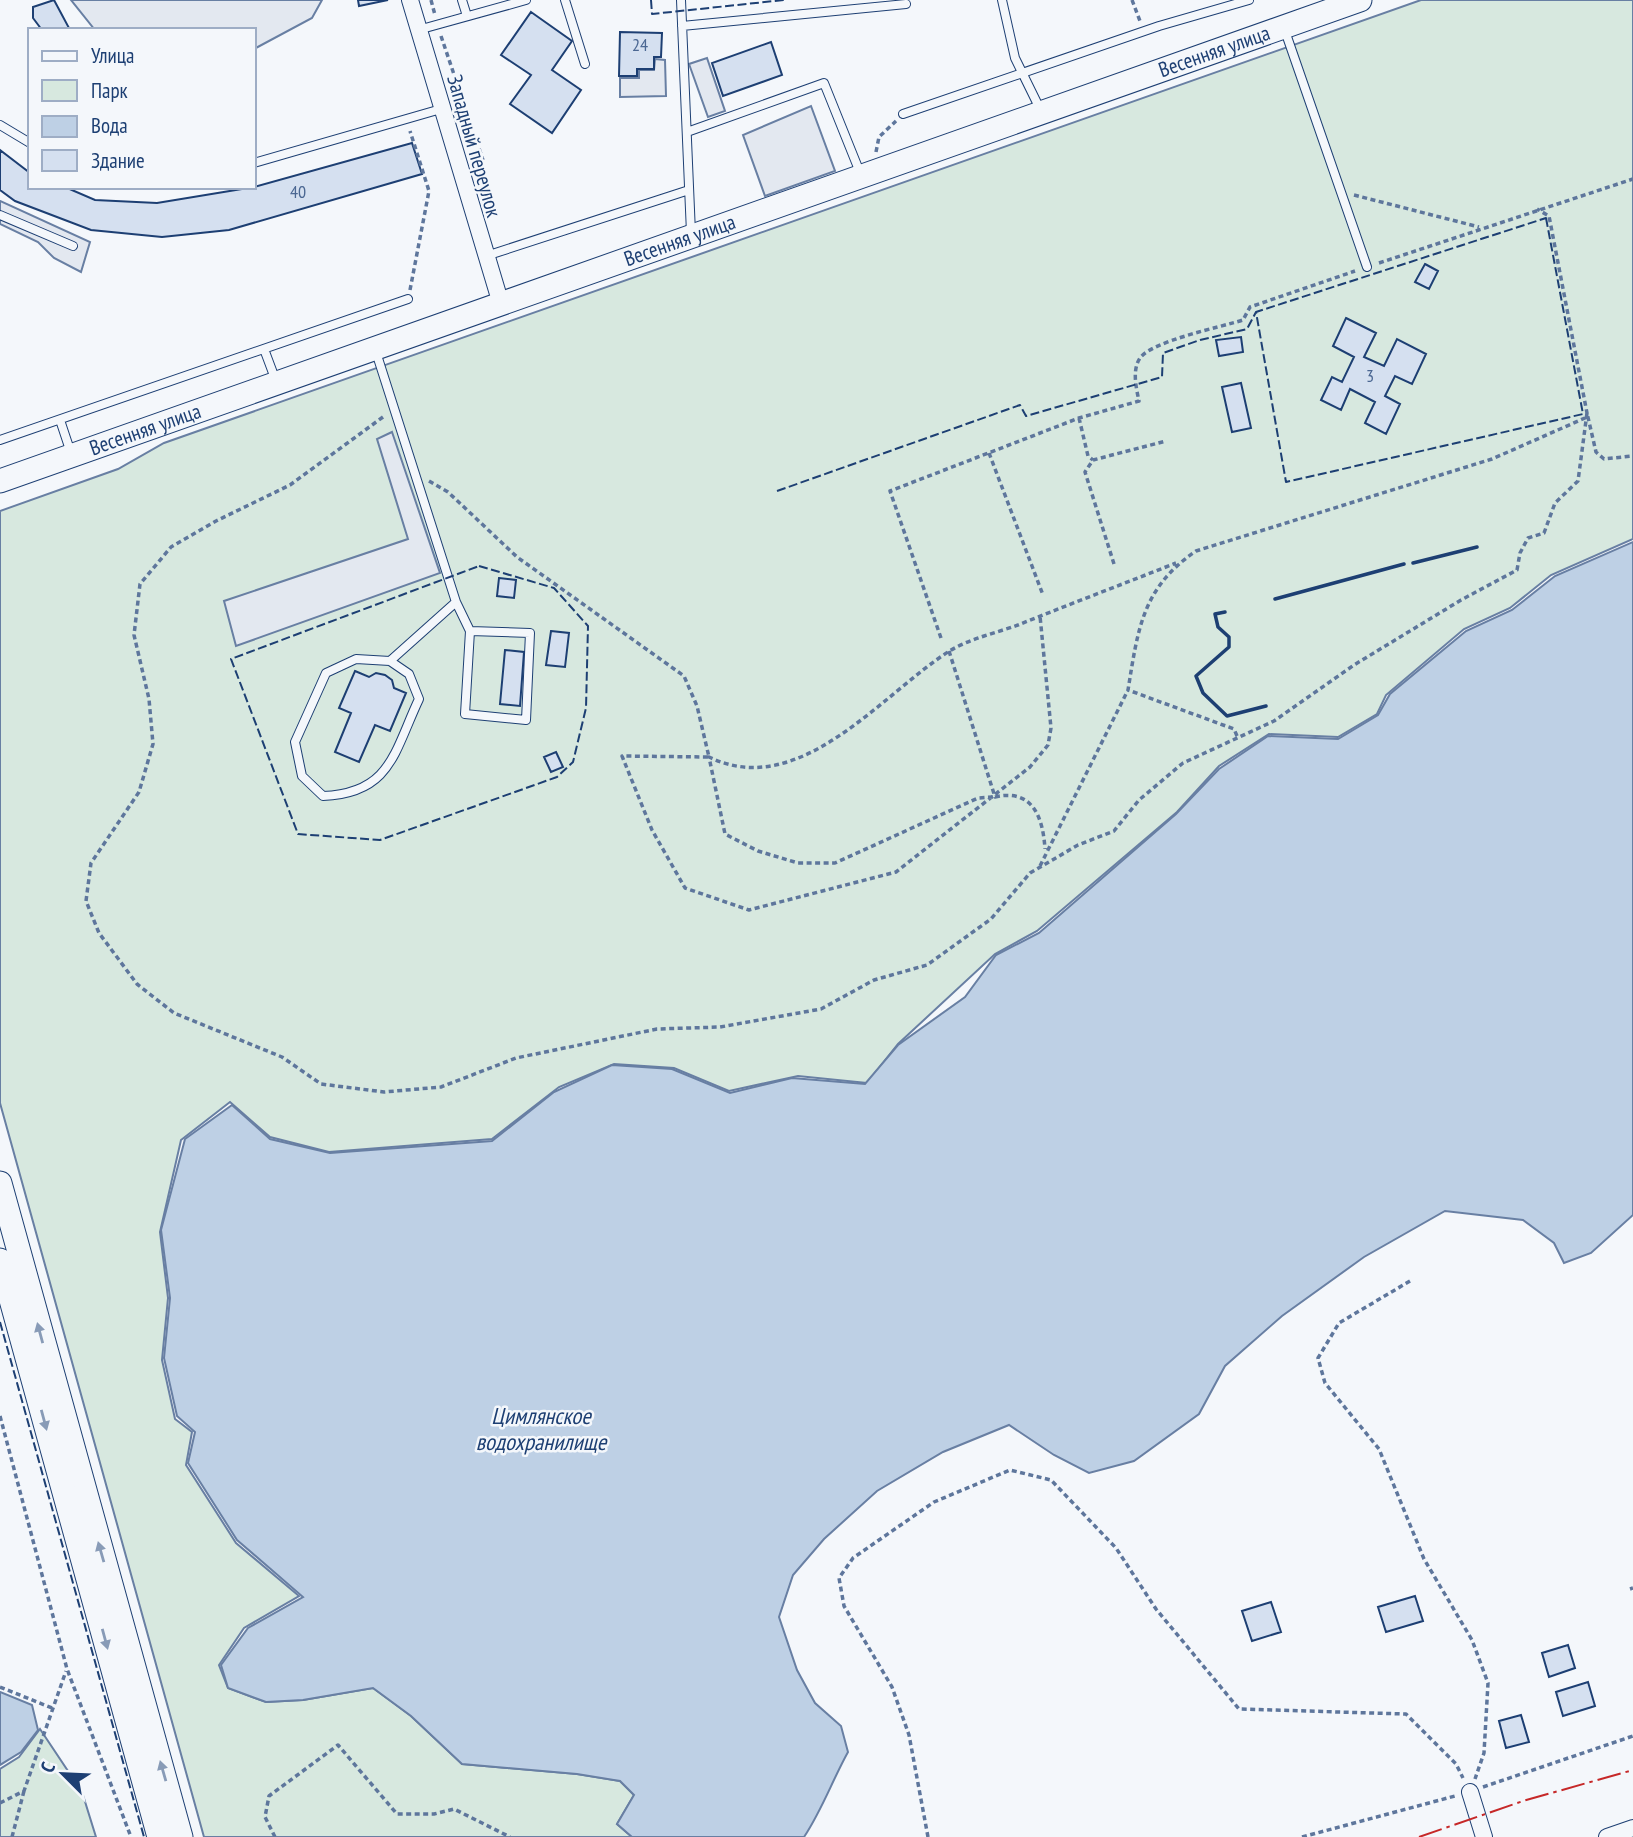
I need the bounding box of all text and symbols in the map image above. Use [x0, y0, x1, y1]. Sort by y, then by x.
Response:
street label: Весенняя улица [1155, 19, 1273, 83]
legend [28, 28, 256, 189]
house number: 24 [632, 33, 648, 56]
text: Улица [91, 42, 134, 69]
street label: Западный переулок [441, 72, 508, 220]
text: Парк [91, 77, 128, 104]
text: Вода [91, 112, 128, 139]
text: Здание [91, 147, 145, 174]
house number: 40 [290, 180, 306, 203]
street label: Весенняя улица [620, 208, 739, 272]
house number: 3 [1366, 364, 1374, 387]
street label: Весенняя улица [86, 397, 204, 461]
one-way arrow [34, 1322, 45, 1344]
water label: Цимлянское водохранилище [476, 1401, 608, 1456]
one-way arrow [40, 1410, 50, 1431]
one-way arrow [95, 1541, 106, 1563]
one-way arrow [100, 1628, 111, 1650]
north arrow [28, 1739, 98, 1809]
text: С [35, 1758, 60, 1776]
one-way arrow [157, 1761, 167, 1782]

